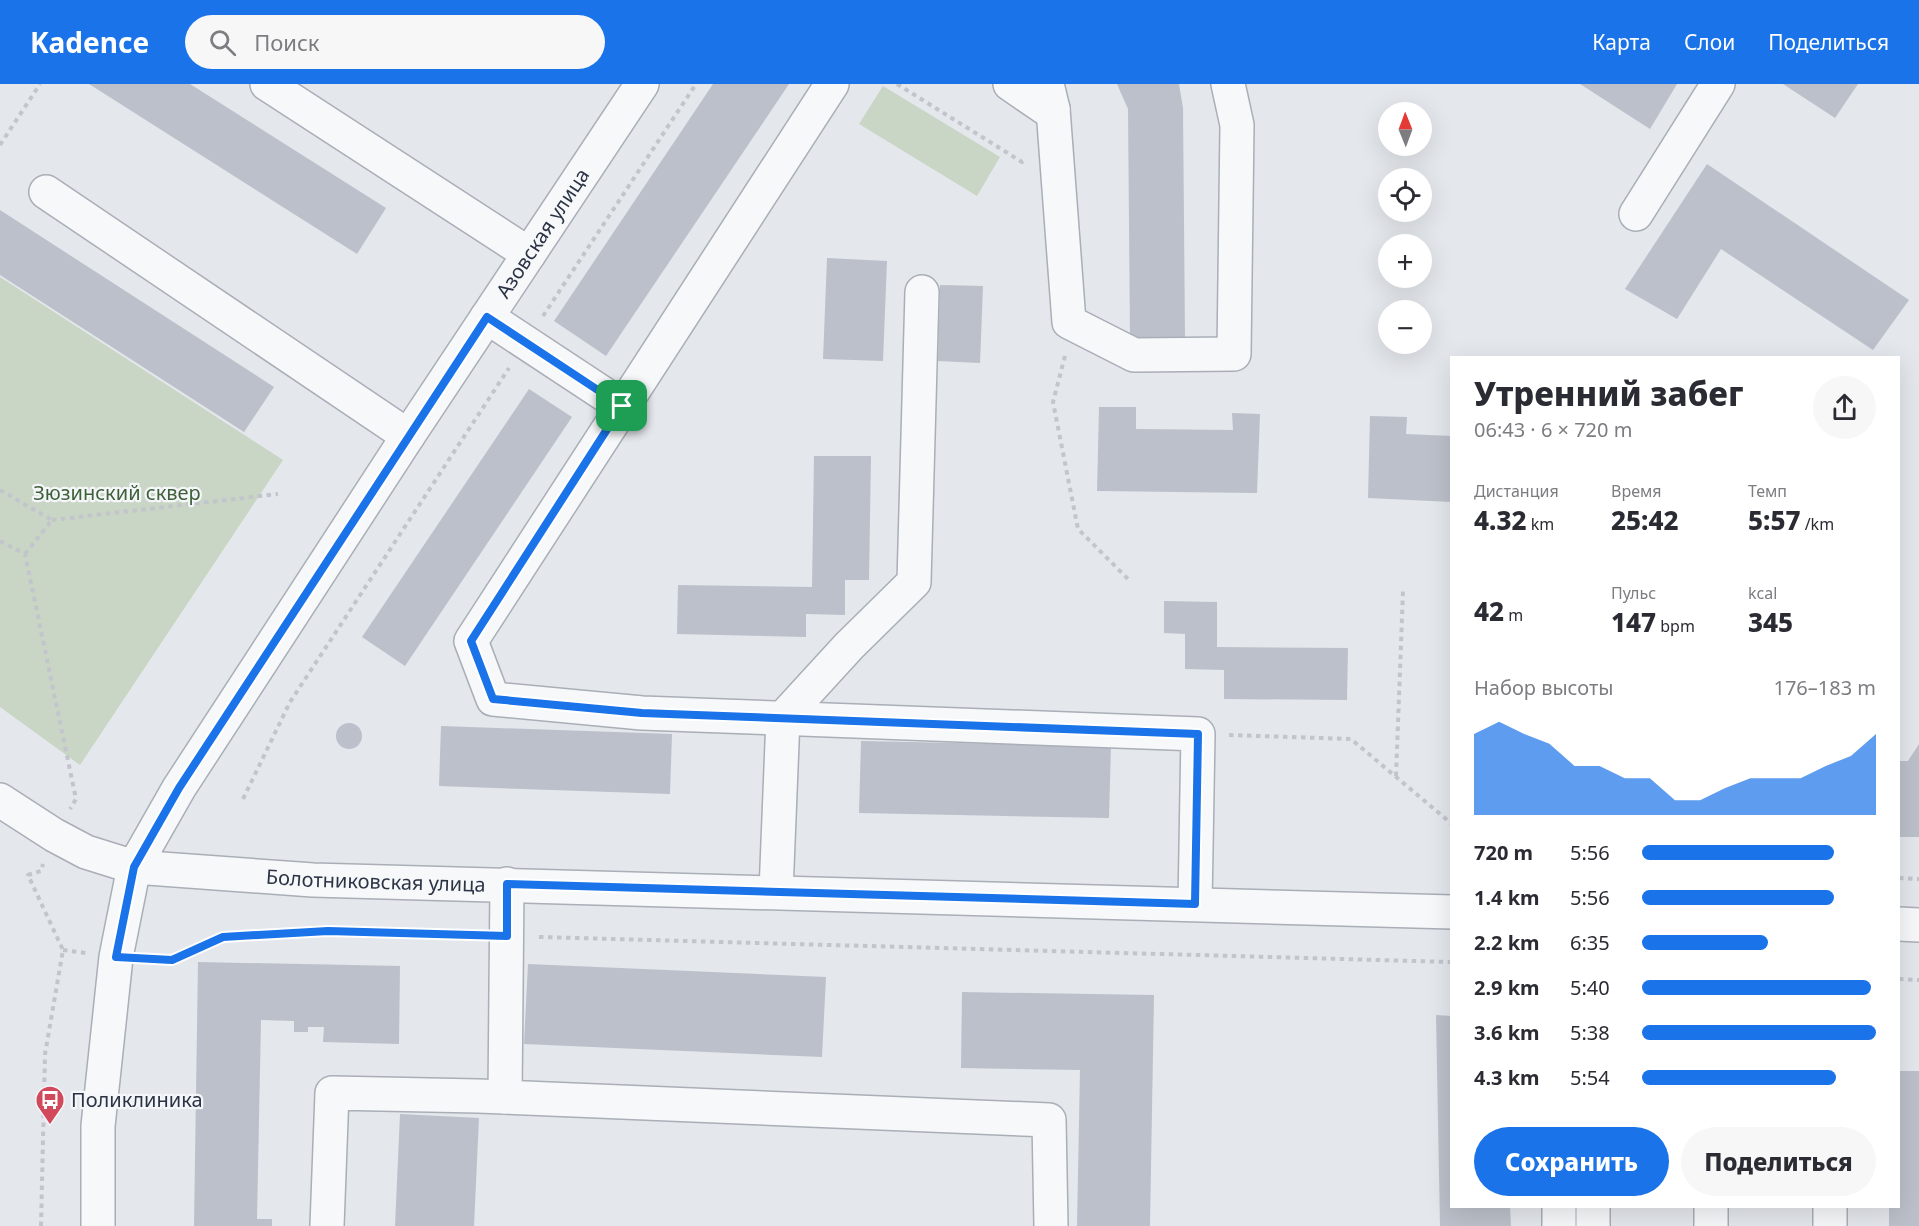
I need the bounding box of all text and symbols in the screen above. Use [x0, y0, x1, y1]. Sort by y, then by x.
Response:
search box [185, 15, 605, 69]
text: Kadence [30, 23, 149, 61]
icon: search [206, 26, 239, 59]
text: Поиск [254, 27, 320, 57]
text: Карта [1592, 28, 1651, 56]
text: Слои [1684, 28, 1735, 56]
text: Поделиться [1768, 28, 1889, 56]
north arrow [1378, 102, 1432, 156]
map controls [1378, 102, 1432, 354]
street label: Азовская улица [489, 163, 595, 303]
button: locate [1378, 168, 1432, 222]
button: + [1378, 234, 1432, 288]
button: − [1378, 300, 1432, 354]
text: Утренний забег [1474, 371, 1743, 416]
button: share [1813, 376, 1876, 439]
pin [596, 380, 647, 431]
icon: arrive [605, 389, 638, 422]
text: 06:43 · 6 × 720 m [1474, 416, 1632, 443]
park label: Зюзинский сквер [33, 479, 201, 506]
text: Дистанция [1474, 480, 1559, 502]
text: Время [1611, 480, 1661, 502]
text: Темп [1748, 480, 1787, 502]
text: 4.32 [1474, 502, 1527, 538]
text: 25:42 [1611, 502, 1679, 538]
text: 5:57 [1748, 502, 1801, 538]
text: km [1527, 513, 1554, 535]
text: /km [1801, 513, 1834, 535]
text: Пульс [1611, 582, 1656, 604]
text: kcal [1748, 582, 1777, 604]
text: 42 [1474, 593, 1504, 629]
text: m [1504, 604, 1523, 626]
text: 147 [1611, 604, 1656, 640]
text: 345 [1748, 604, 1793, 640]
text: bpm [1656, 615, 1695, 637]
text: Набор высоты [1474, 674, 1613, 701]
text: 176–183 m [1773, 674, 1876, 701]
text: 720 m [1474, 839, 1533, 866]
text: 5:56 [1570, 839, 1610, 866]
street label: Болотниковская улица [265, 863, 486, 898]
text: 1.4 km [1474, 884, 1540, 911]
text: 5:56 [1570, 884, 1610, 911]
text: 2.2 km [1474, 929, 1540, 956]
text: 6:35 [1570, 929, 1610, 956]
text: 2.9 km [1474, 974, 1540, 1001]
text: 5:40 [1570, 974, 1610, 1001]
text: 3.6 km [1474, 1019, 1540, 1046]
text: 5:38 [1570, 1019, 1610, 1046]
text: 4.3 km [1474, 1064, 1540, 1091]
text: 5:54 [1570, 1064, 1610, 1091]
bus stop icon: Поликлиника [34, 1084, 66, 1126]
place label: Поликлиника [71, 1086, 203, 1113]
button: Сохранить [1474, 1127, 1669, 1196]
button: Поделиться [1681, 1127, 1876, 1196]

